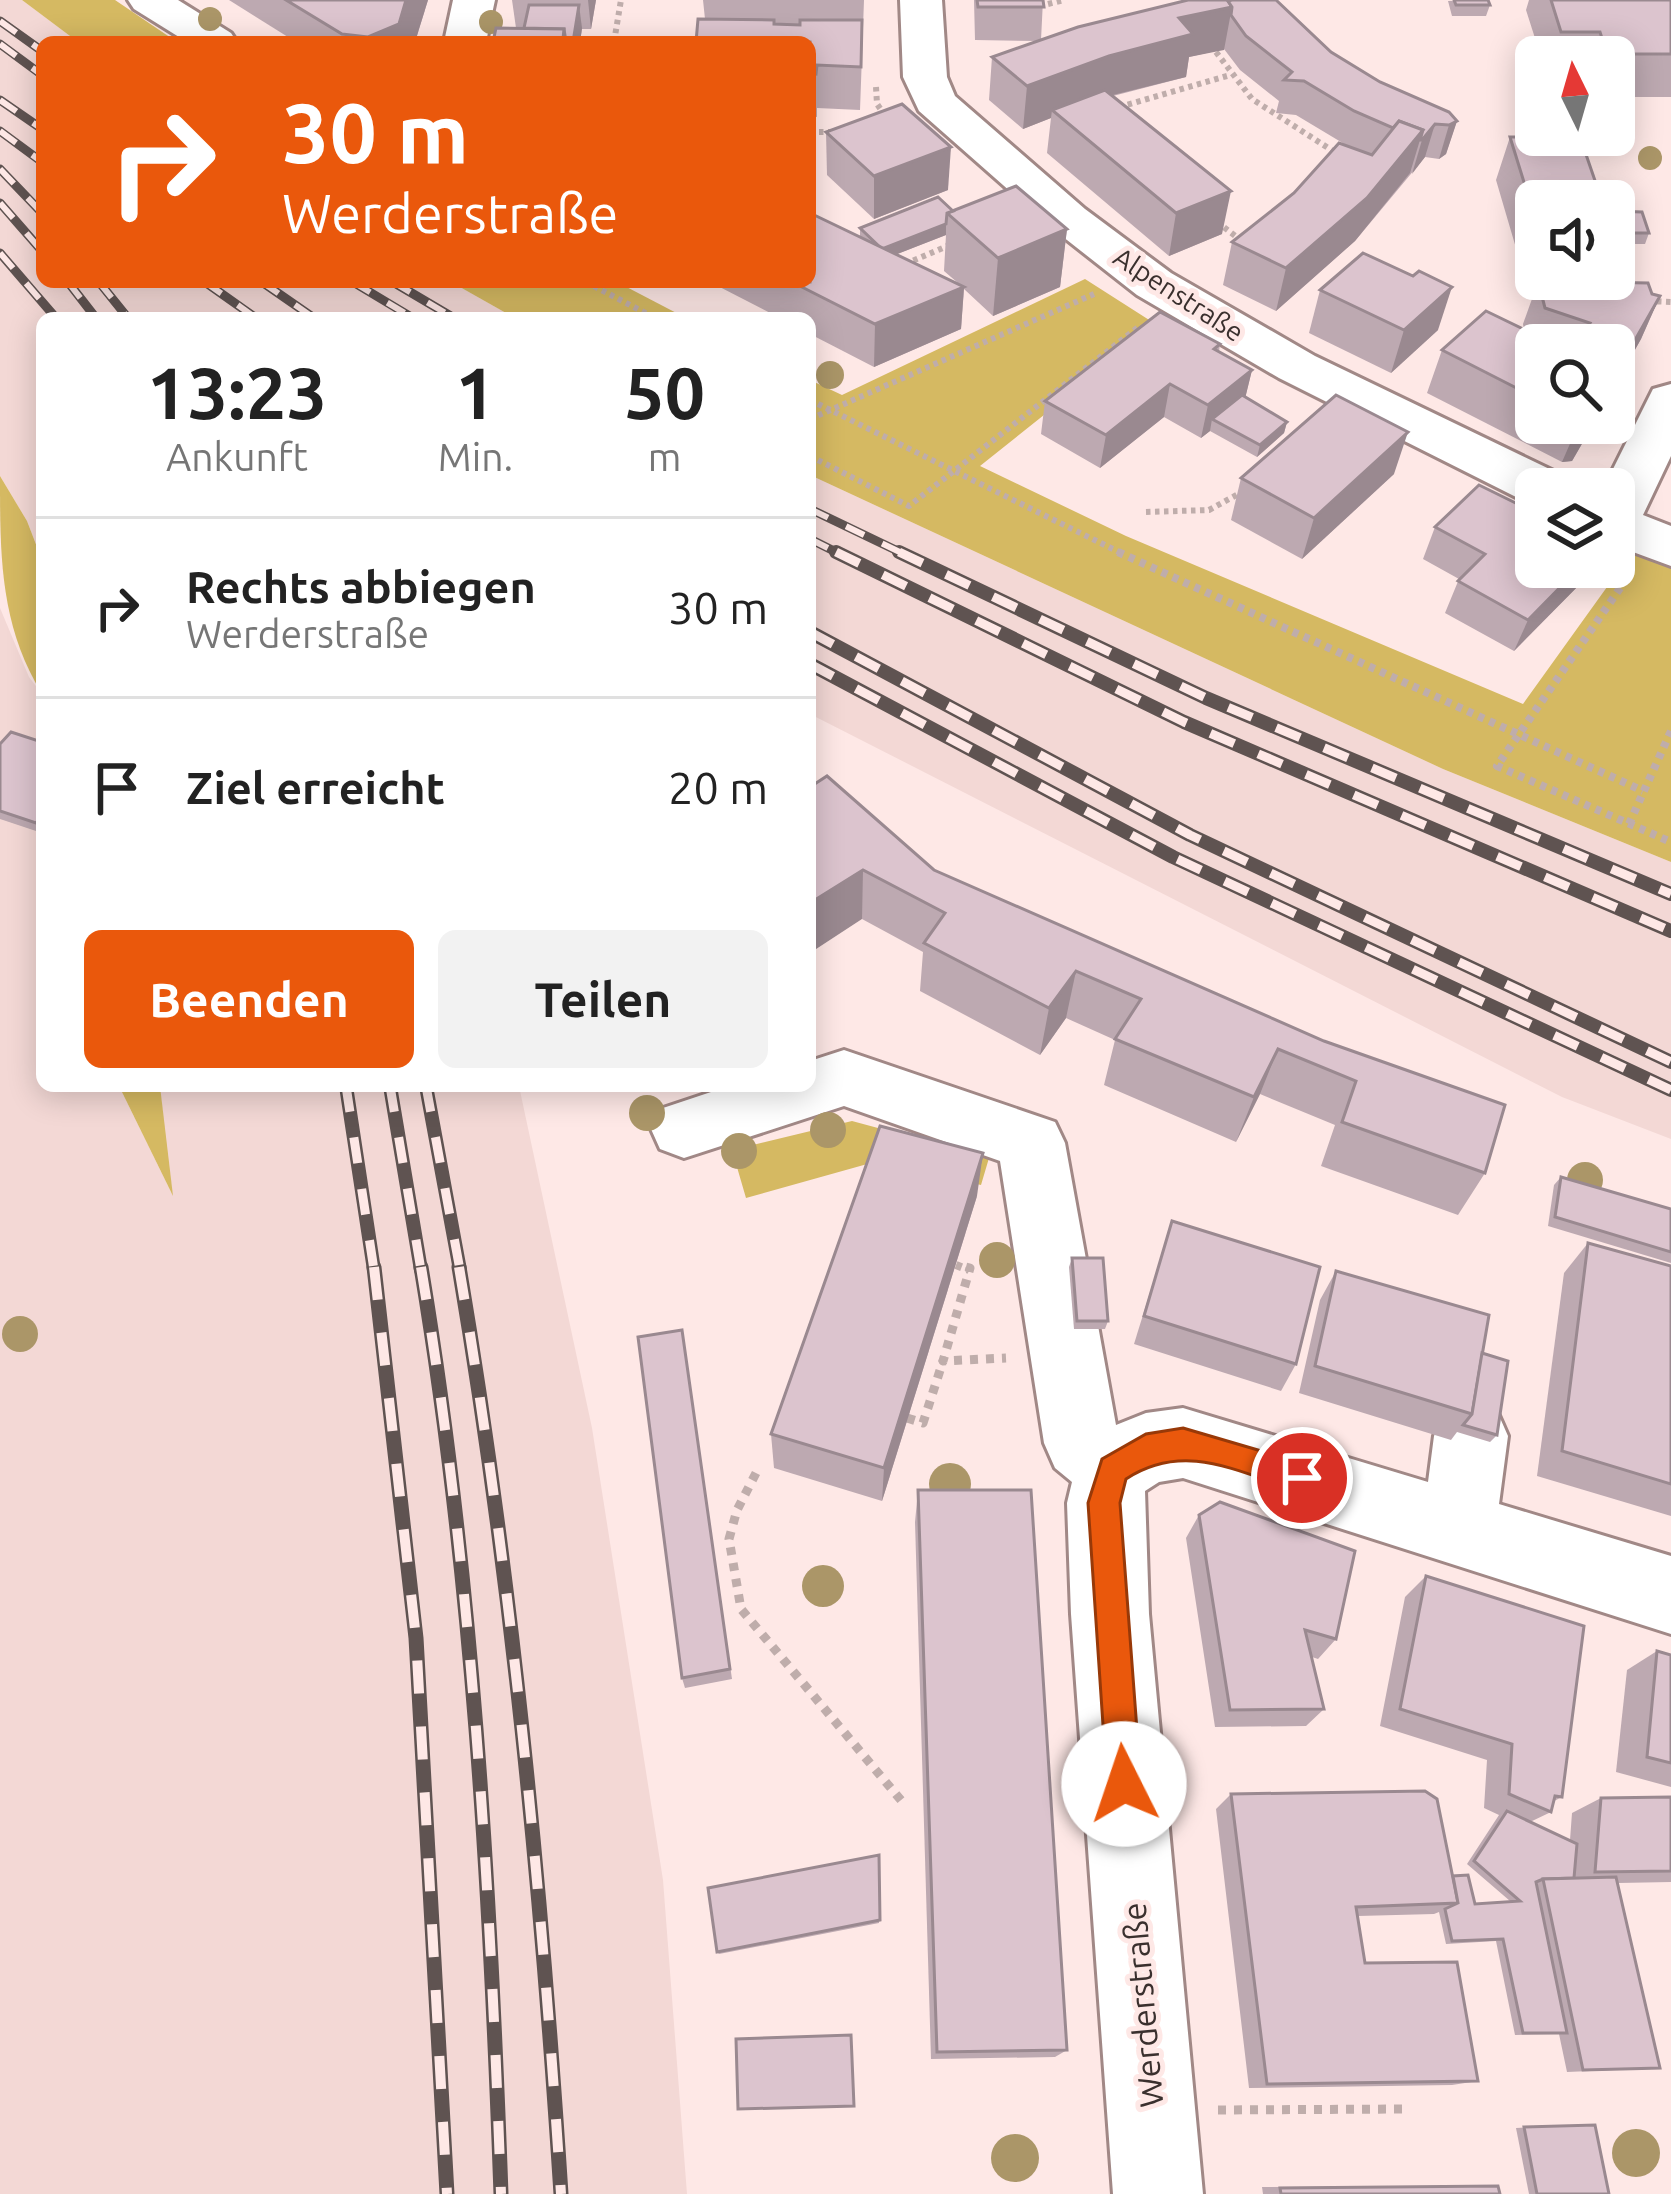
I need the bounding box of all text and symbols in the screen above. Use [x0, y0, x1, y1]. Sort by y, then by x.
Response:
north arrow [1515, 36, 1635, 156]
map controls [1515, 36, 1635, 588]
icon: right [84, 84, 240, 240]
text: 30 m [282, 85, 469, 179]
button: sound [1515, 180, 1635, 300]
text: Werderstraße [282, 183, 618, 243]
street label: Alpenstraße [1109, 241, 1249, 347]
button: search [1515, 324, 1635, 444]
text: 13:23 [147, 352, 327, 433]
text: 1 [455, 352, 496, 433]
text: 50 [624, 352, 705, 433]
text: Ankunft [166, 435, 308, 478]
text: Min. [438, 435, 513, 478]
text: m [648, 435, 681, 478]
button: layers [1515, 468, 1635, 588]
text: Rechts abbiegen [186, 561, 536, 612]
icon: right [84, 575, 150, 641]
text: 30 m [668, 582, 768, 633]
text: Werderstraße [186, 612, 429, 655]
icon: arrive [84, 755, 150, 821]
text: Ziel erreicht [186, 762, 445, 813]
text: 20 m [668, 762, 768, 813]
button: Beenden [84, 930, 414, 1068]
button: Teilen [438, 930, 768, 1068]
pin [1251, 1427, 1353, 1529]
icon: arrive [1269, 1445, 1335, 1511]
position arrow [1061, 1721, 1187, 1847]
street label: Werderstraße [1115, 1901, 1169, 2109]

